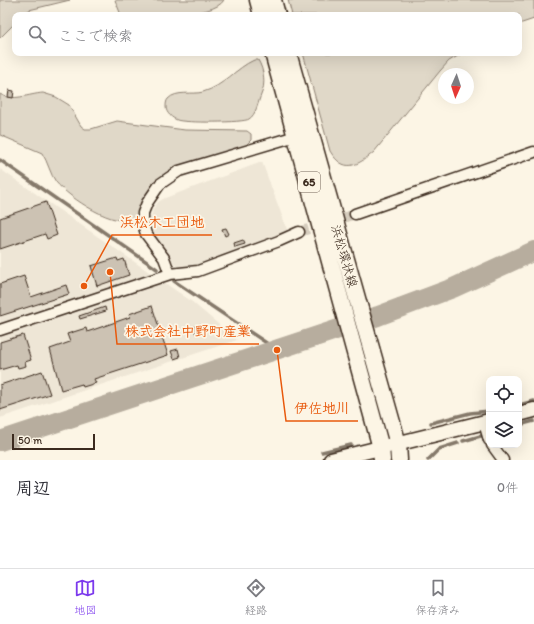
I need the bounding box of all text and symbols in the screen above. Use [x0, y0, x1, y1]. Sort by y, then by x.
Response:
search box [12, 12, 522, 56]
icon: search [26, 23, 48, 45]
text: ここで検索 [58, 27, 133, 45]
north arrow [438, 68, 474, 104]
road number: 65 [298, 172, 320, 192]
callout: 浜松木工団地 [112, 209, 212, 235]
text: 浜松木工団地 [120, 214, 204, 231]
street label: 浜松環状線 [328, 223, 361, 290]
callout: 株式会社中野町産業 [117, 318, 259, 344]
text: 株式会社中野町産業 [125, 323, 251, 340]
map controls [486, 376, 522, 448]
button: locate [486, 376, 522, 412]
callout: 伊佐地川 [286, 395, 358, 421]
text: 伊佐地川 [294, 400, 350, 417]
button: layers [486, 412, 522, 448]
scale bar [12, 432, 95, 451]
text: 50 m [18, 434, 42, 447]
text: 周辺 [16, 478, 50, 498]
text: 0件 [497, 480, 518, 495]
tab: 地図 [74, 577, 96, 617]
tab: 経路 [245, 577, 267, 617]
tab: 保存済み [416, 577, 460, 617]

